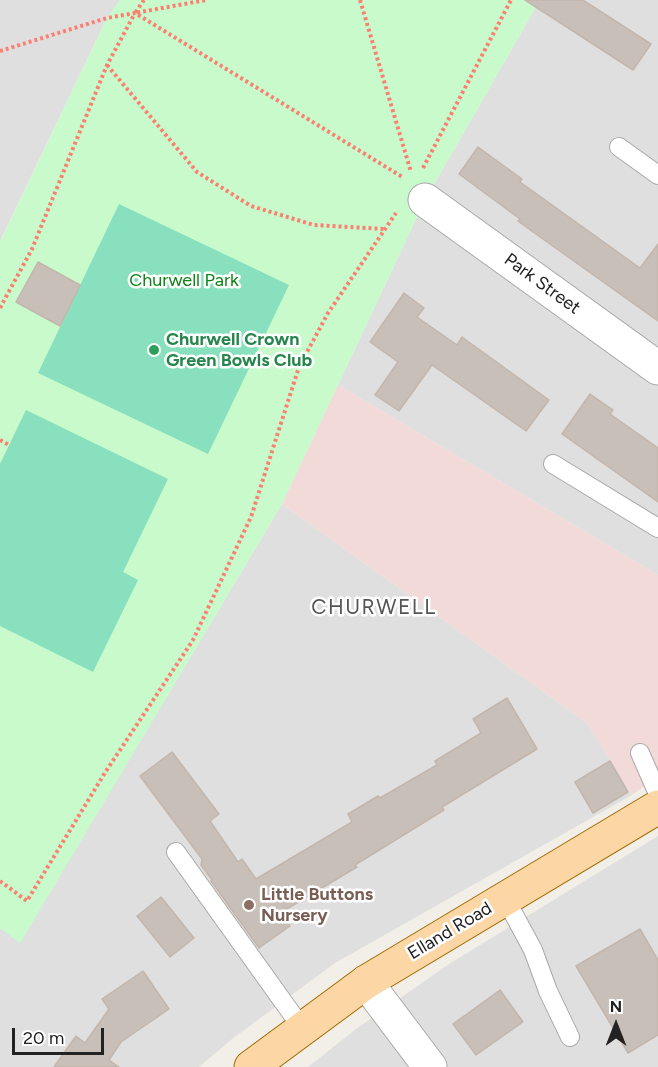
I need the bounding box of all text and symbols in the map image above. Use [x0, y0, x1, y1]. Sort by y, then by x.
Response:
street label: Park Street [500, 249, 584, 319]
park label: Churwell Park [129, 270, 239, 292]
place label: Churwell Crown Green Bowls Club [166, 329, 312, 372]
marker: Churwell Crown Green Bowls Club [147, 343, 161, 357]
district label: CHURWELL [311, 595, 437, 621]
place label: Little Buttons Nursery [261, 884, 373, 926]
street label: Elland Road [404, 897, 496, 965]
marker: Little Buttons Nursery [242, 898, 256, 912]
north arrow [586, 995, 646, 1055]
text: N [610, 997, 622, 1016]
scale bar [15, 1016, 106, 1054]
text: 20 m [23, 1027, 64, 1049]

